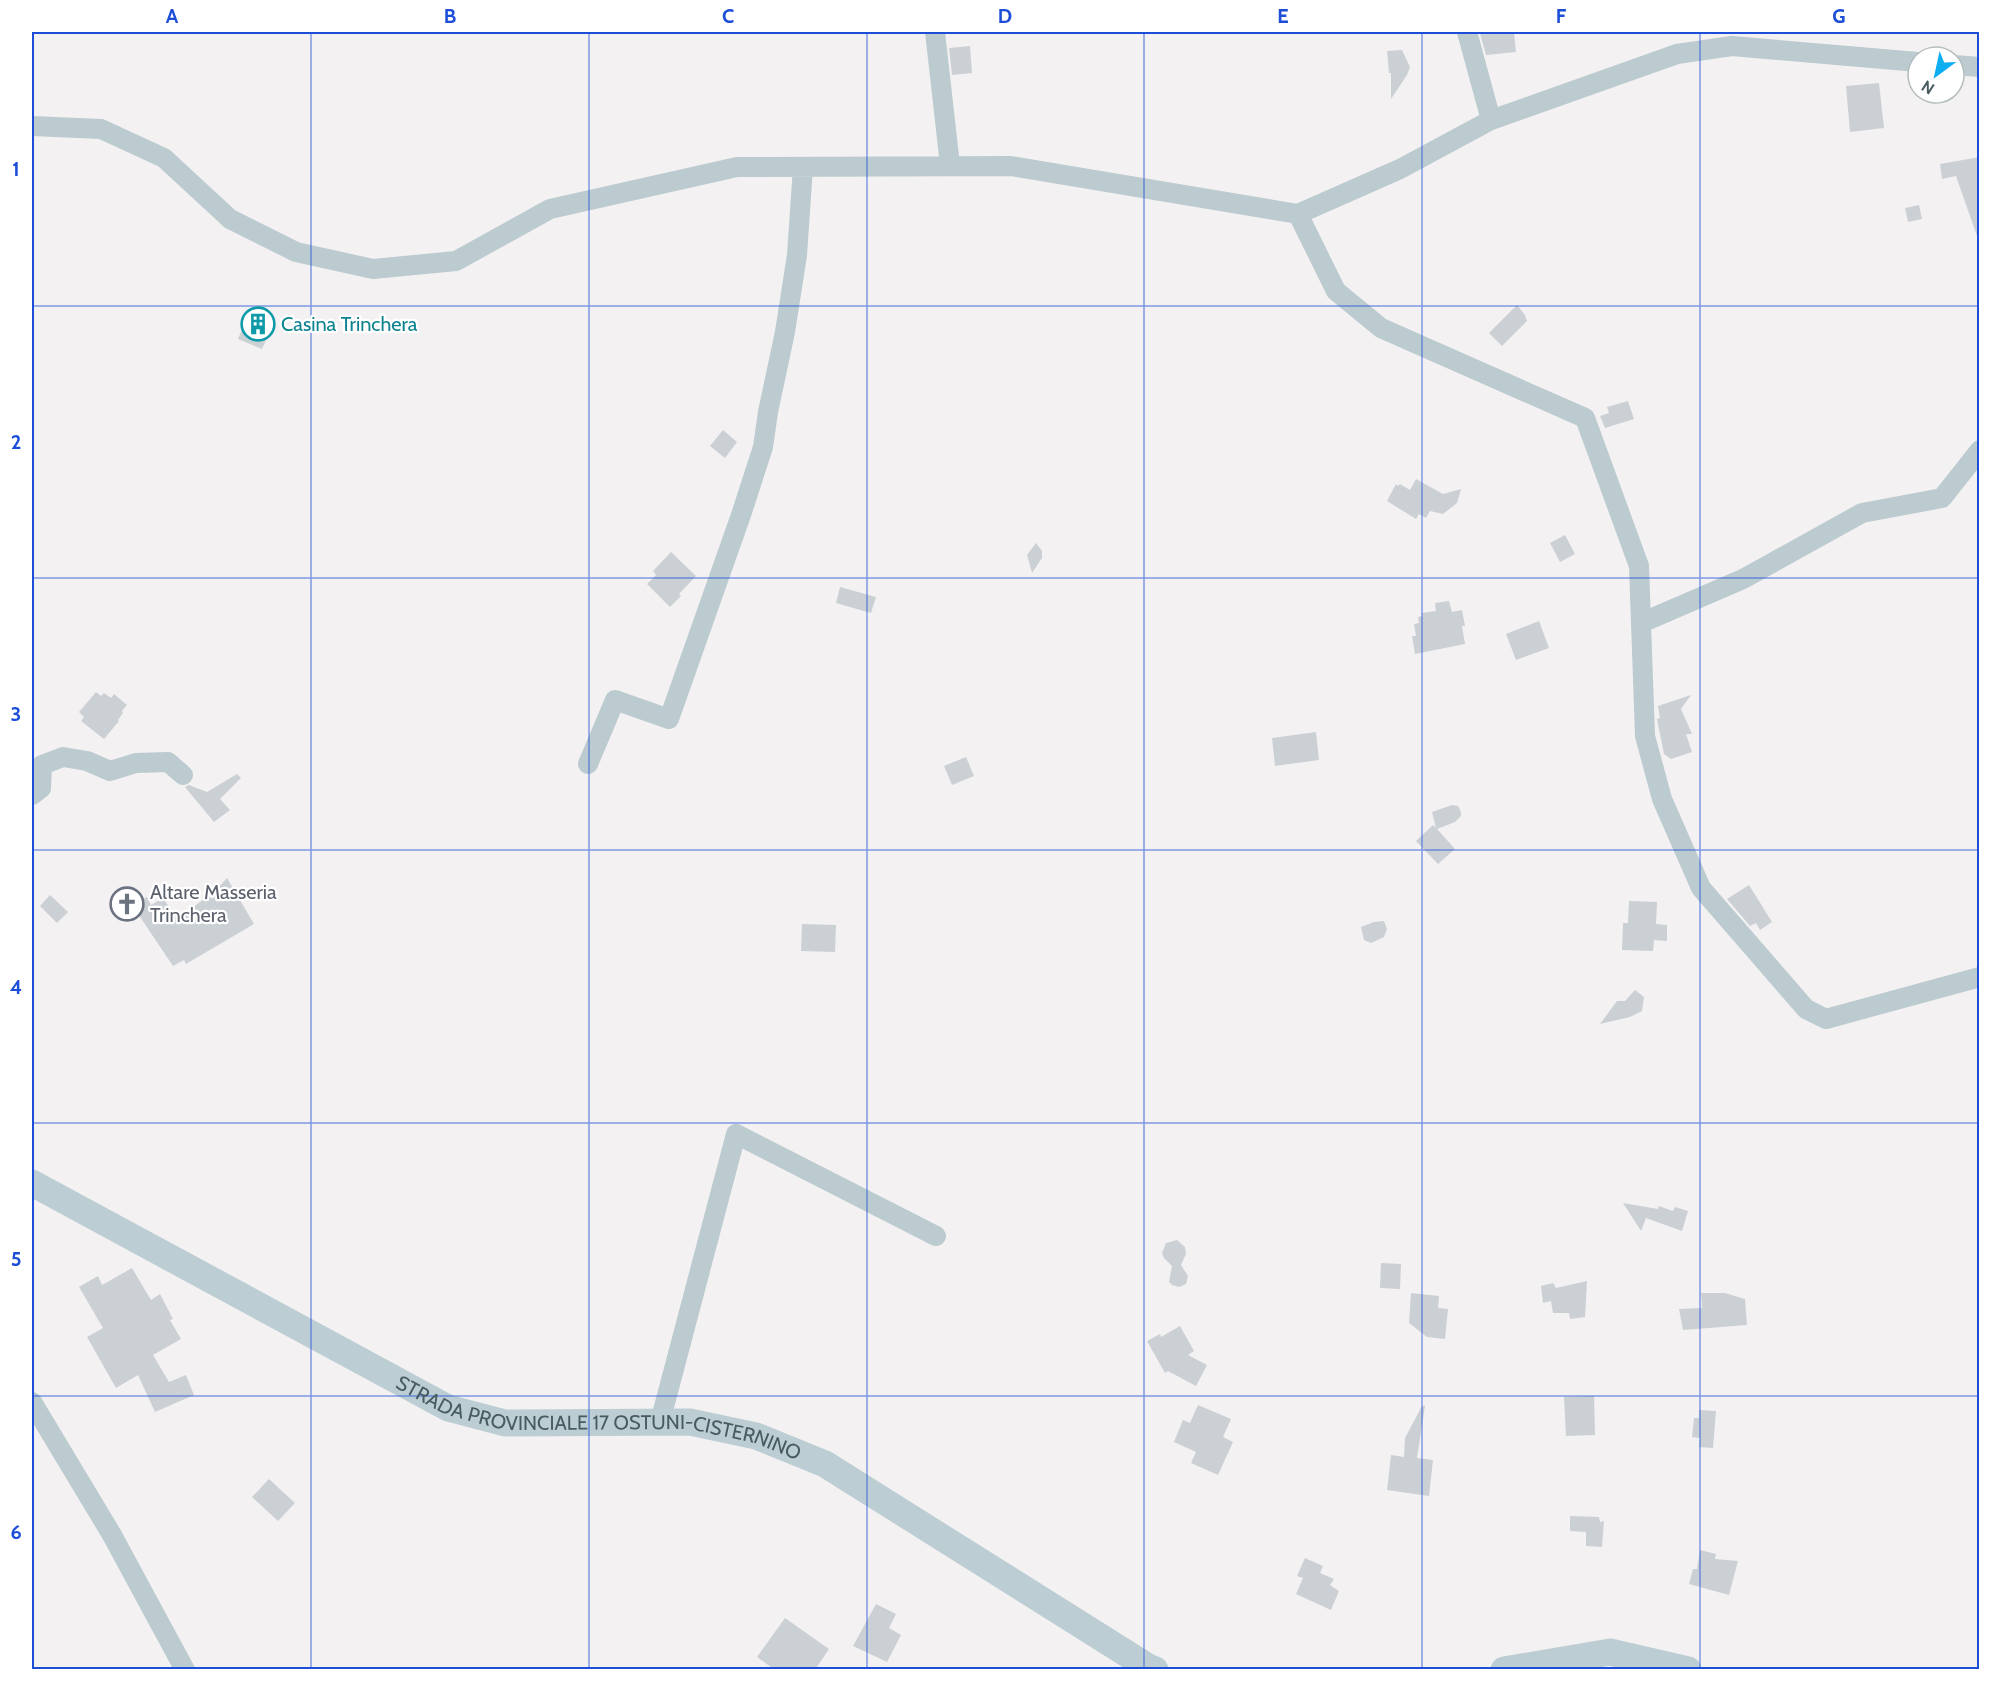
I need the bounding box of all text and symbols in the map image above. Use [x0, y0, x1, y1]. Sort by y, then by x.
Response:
text: A [166, 4, 179, 28]
text: B [444, 4, 456, 28]
text: C [722, 4, 734, 28]
text: D [998, 4, 1012, 28]
text: E [1277, 4, 1289, 28]
text: F [1556, 4, 1567, 28]
text: G [1832, 4, 1846, 28]
north arrow [1906, 45, 1966, 105]
text: N [1918, 76, 1938, 98]
text: 1 [12, 157, 20, 181]
building icon: Casina Trinchera [240, 306, 276, 342]
place label: Casina Trinchera [281, 312, 418, 336]
text: 2 [11, 430, 21, 454]
text: 3 [11, 702, 21, 726]
place label: Altare Masseria Trinchera [150, 880, 277, 927]
church icon: Altare Masseria Trinchera [109, 886, 145, 922]
text: 4 [10, 975, 22, 999]
text: 5 [11, 1247, 21, 1271]
street label: STRADA PROVINCIALE 17 OSTUNI-CISTERNINO [392, 1370, 805, 1465]
text: 6 [10, 1520, 22, 1544]

